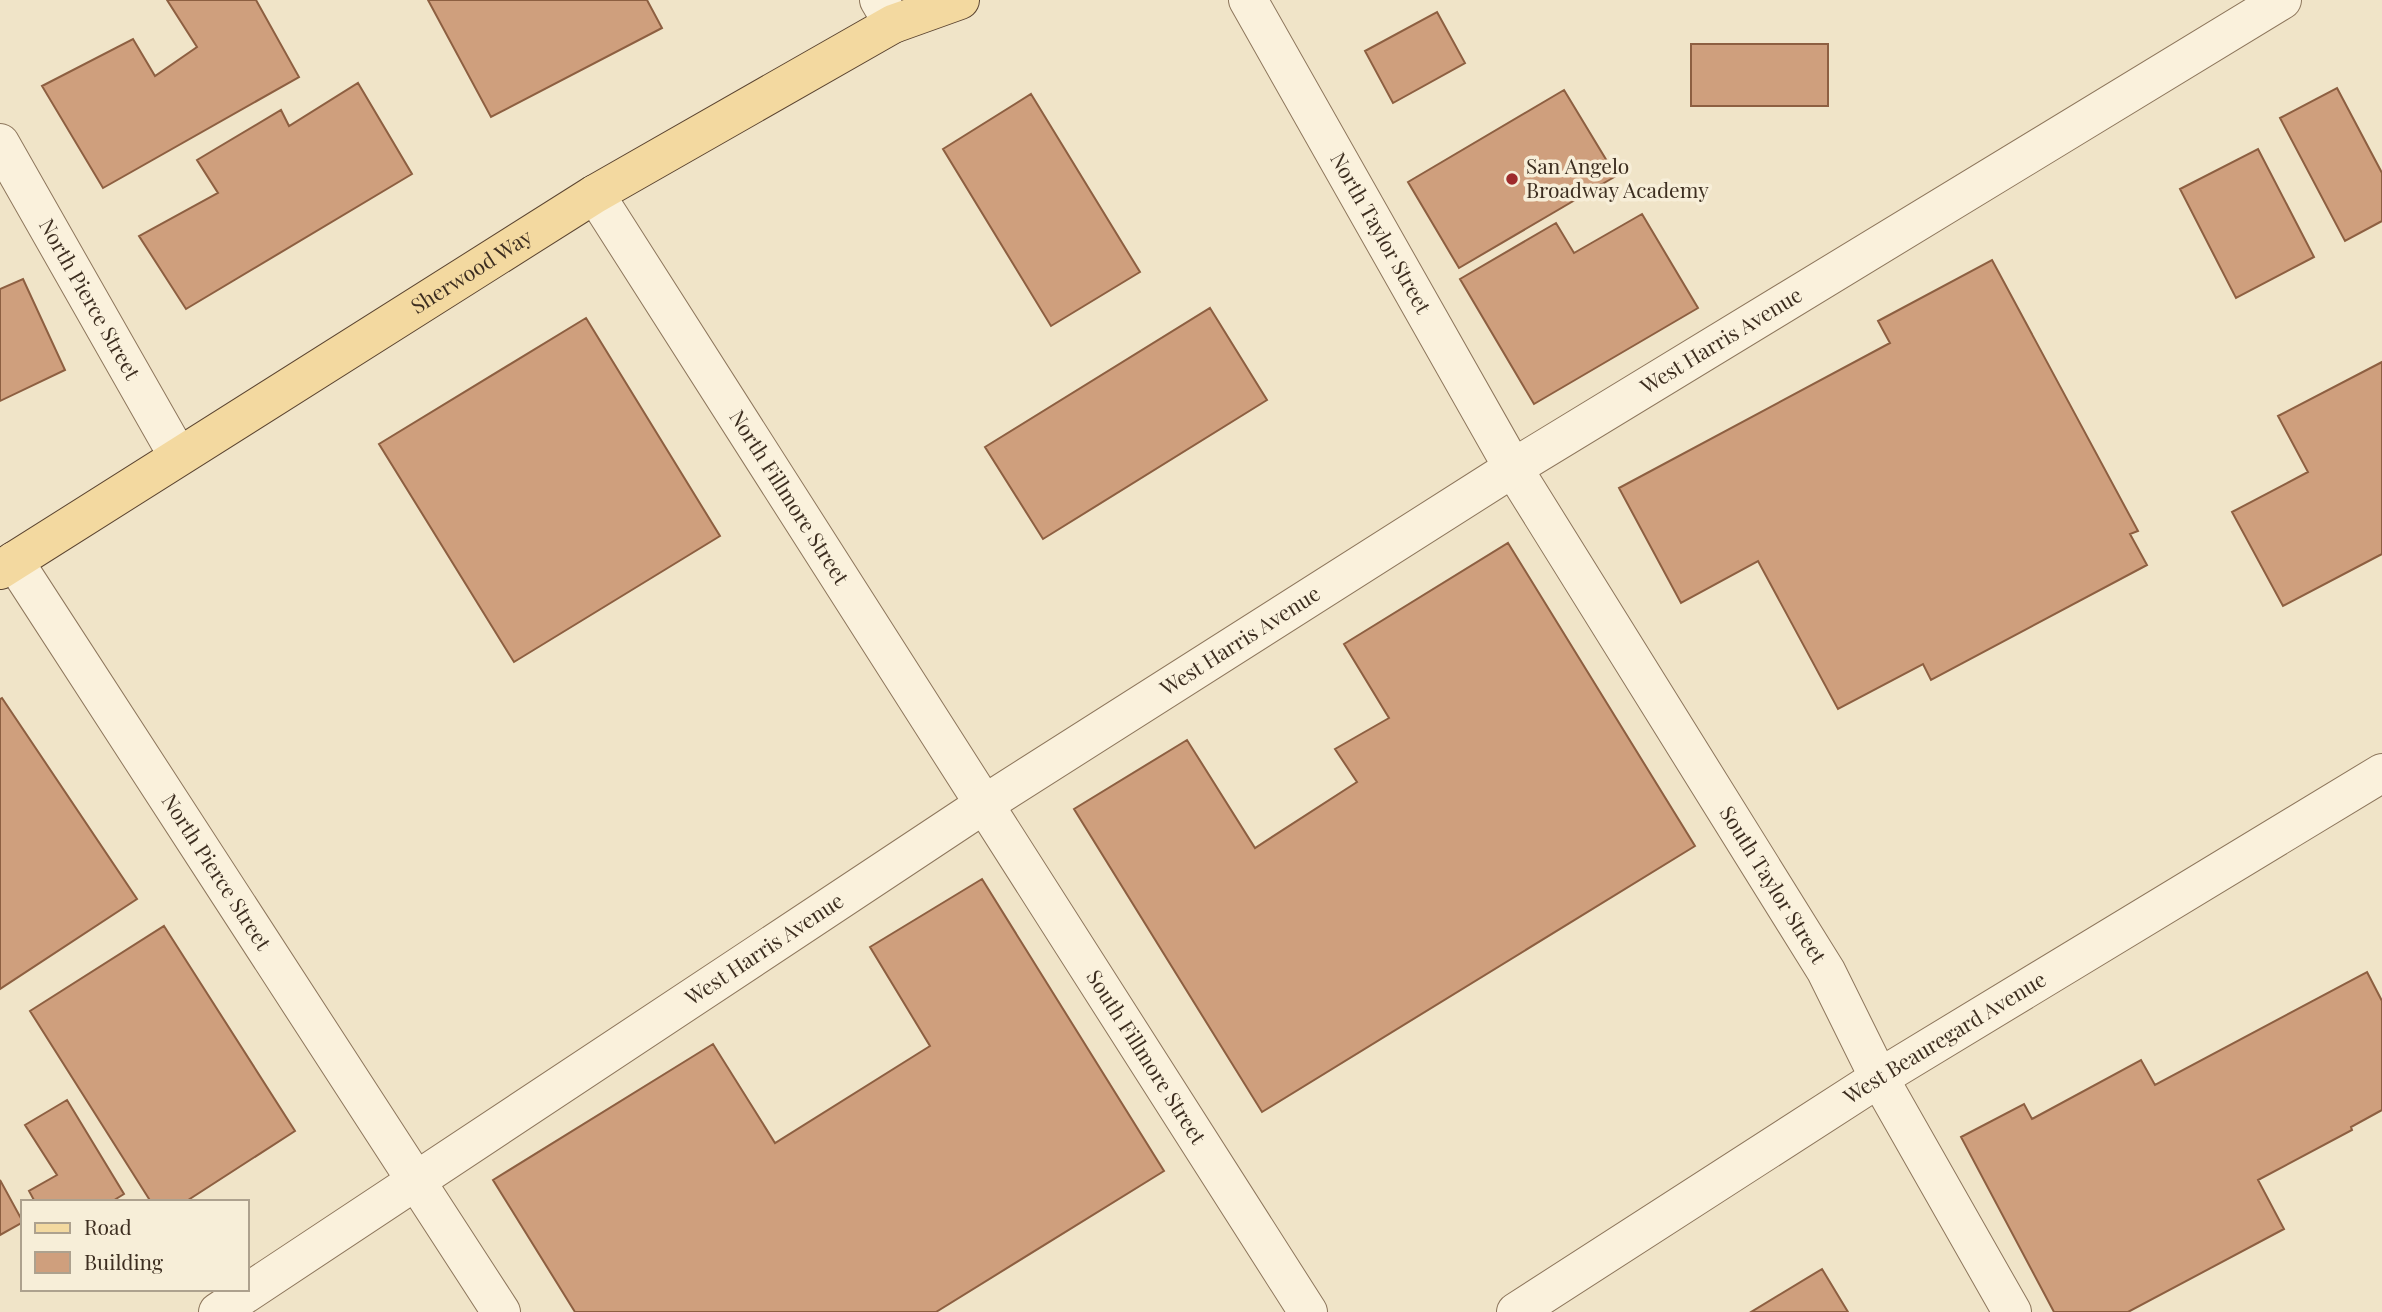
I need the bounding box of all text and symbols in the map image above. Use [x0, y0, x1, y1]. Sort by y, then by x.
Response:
street label: North Taylor Street [1325, 147, 1439, 318]
place label: San Angelo Broadway Academy [1526, 151, 1709, 203]
marker: San Angelo Broadway Academy [1504, 171, 1520, 187]
street label: North Pierce Street [34, 213, 148, 385]
street label: Sherwood Way [405, 221, 537, 319]
street label: West Harris Avenue [1634, 279, 1807, 400]
street label: North Fillmore Street [724, 404, 857, 590]
street label: West Harris Avenue [1153, 578, 1325, 701]
street label: North Pierce Street [157, 788, 279, 955]
street label: South Taylor Street [1715, 800, 1834, 969]
street label: West Harris Avenue [678, 885, 848, 1011]
street label: South Fillmore Street [1081, 964, 1214, 1149]
street label: West Beauregard Avenue [1837, 964, 2050, 1110]
legend [21, 1200, 248, 1291]
text: Road [84, 1212, 132, 1240]
text: Building [84, 1247, 163, 1275]

